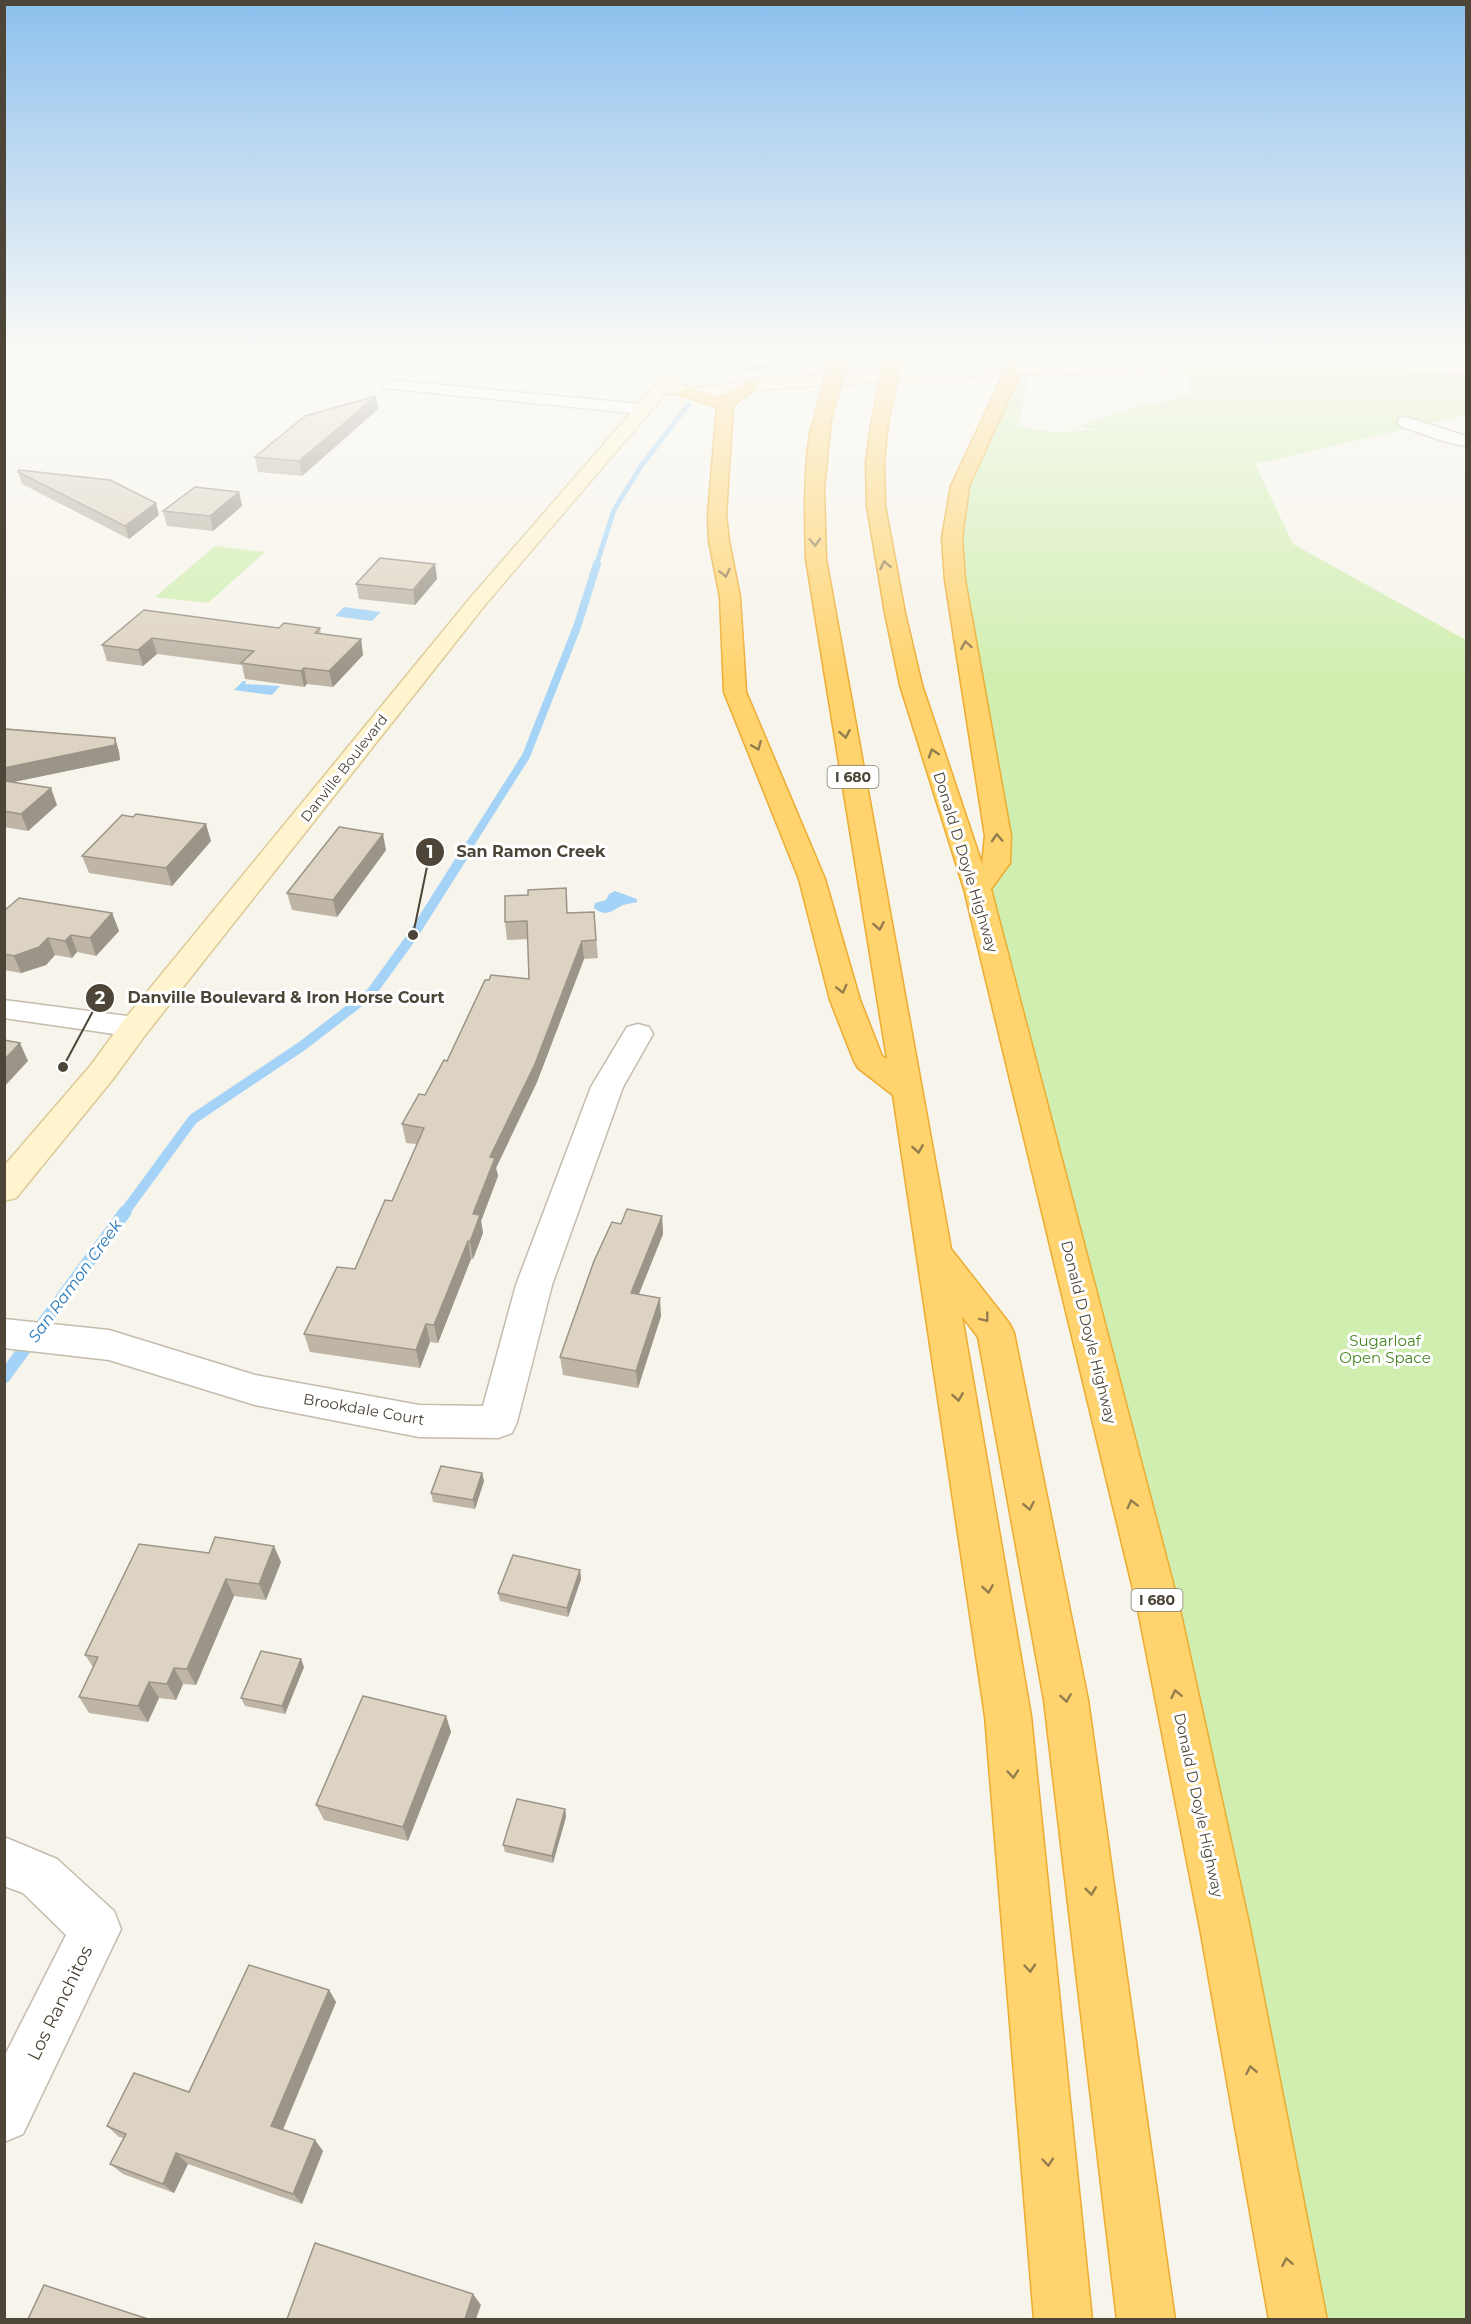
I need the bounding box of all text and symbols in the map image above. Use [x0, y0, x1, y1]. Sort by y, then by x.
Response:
one-way arrow [808, 537, 821, 546]
one-way arrow [879, 560, 892, 570]
one-way arrow [718, 568, 731, 578]
one-way arrow [960, 641, 973, 651]
street label: Danville Boulevard [296, 711, 392, 825]
one-way arrow [839, 729, 851, 739]
one-way arrow [750, 740, 762, 751]
one-way arrow [928, 748, 940, 759]
road number: I 680 [828, 766, 878, 788]
street label: Donald D Doyle Highway [929, 769, 1003, 956]
one-way arrow [991, 833, 1004, 842]
callout: San Ramon Creek [415, 835, 618, 869]
text: 1 [426, 841, 434, 863]
text: San Ramon Creek [456, 842, 606, 861]
one-way arrow [872, 921, 885, 931]
callout: Danville Boulevard & Iron Horse Court [85, 981, 456, 1015]
one-way arrow [835, 983, 847, 994]
text: 2 [95, 987, 106, 1009]
text: Danville Boulevard & Iron Horse Court [127, 988, 445, 1007]
one-way arrow [911, 1144, 924, 1154]
water label: San Ramon Creek [24, 1215, 127, 1346]
street label: Donald D Doyle Highway [1057, 1238, 1121, 1426]
one-way arrow [977, 1312, 988, 1323]
park label: Sugarloaf Open Space [1339, 1331, 1431, 1367]
street label: Brookdale Court [302, 1389, 426, 1429]
one-way arrow [951, 1391, 964, 1401]
one-way arrow [1127, 1499, 1140, 1509]
one-way arrow [1022, 1501, 1035, 1511]
one-way arrow [982, 1585, 994, 1594]
road number: I 680 [1132, 1589, 1182, 1611]
one-way arrow [1171, 1689, 1184, 1699]
one-way arrow [1059, 1693, 1071, 1703]
street label: Donald D Doyle Highway [1170, 1711, 1228, 1900]
one-way arrow [1007, 1770, 1020, 1779]
one-way arrow [1084, 1887, 1097, 1896]
street label: Los Ranchitos [23, 1942, 97, 2064]
one-way arrow [1023, 1964, 1036, 1973]
one-way arrow [1245, 2066, 1258, 2076]
one-way arrow [1041, 2158, 1054, 2167]
one-way arrow [1281, 2257, 1294, 2267]

